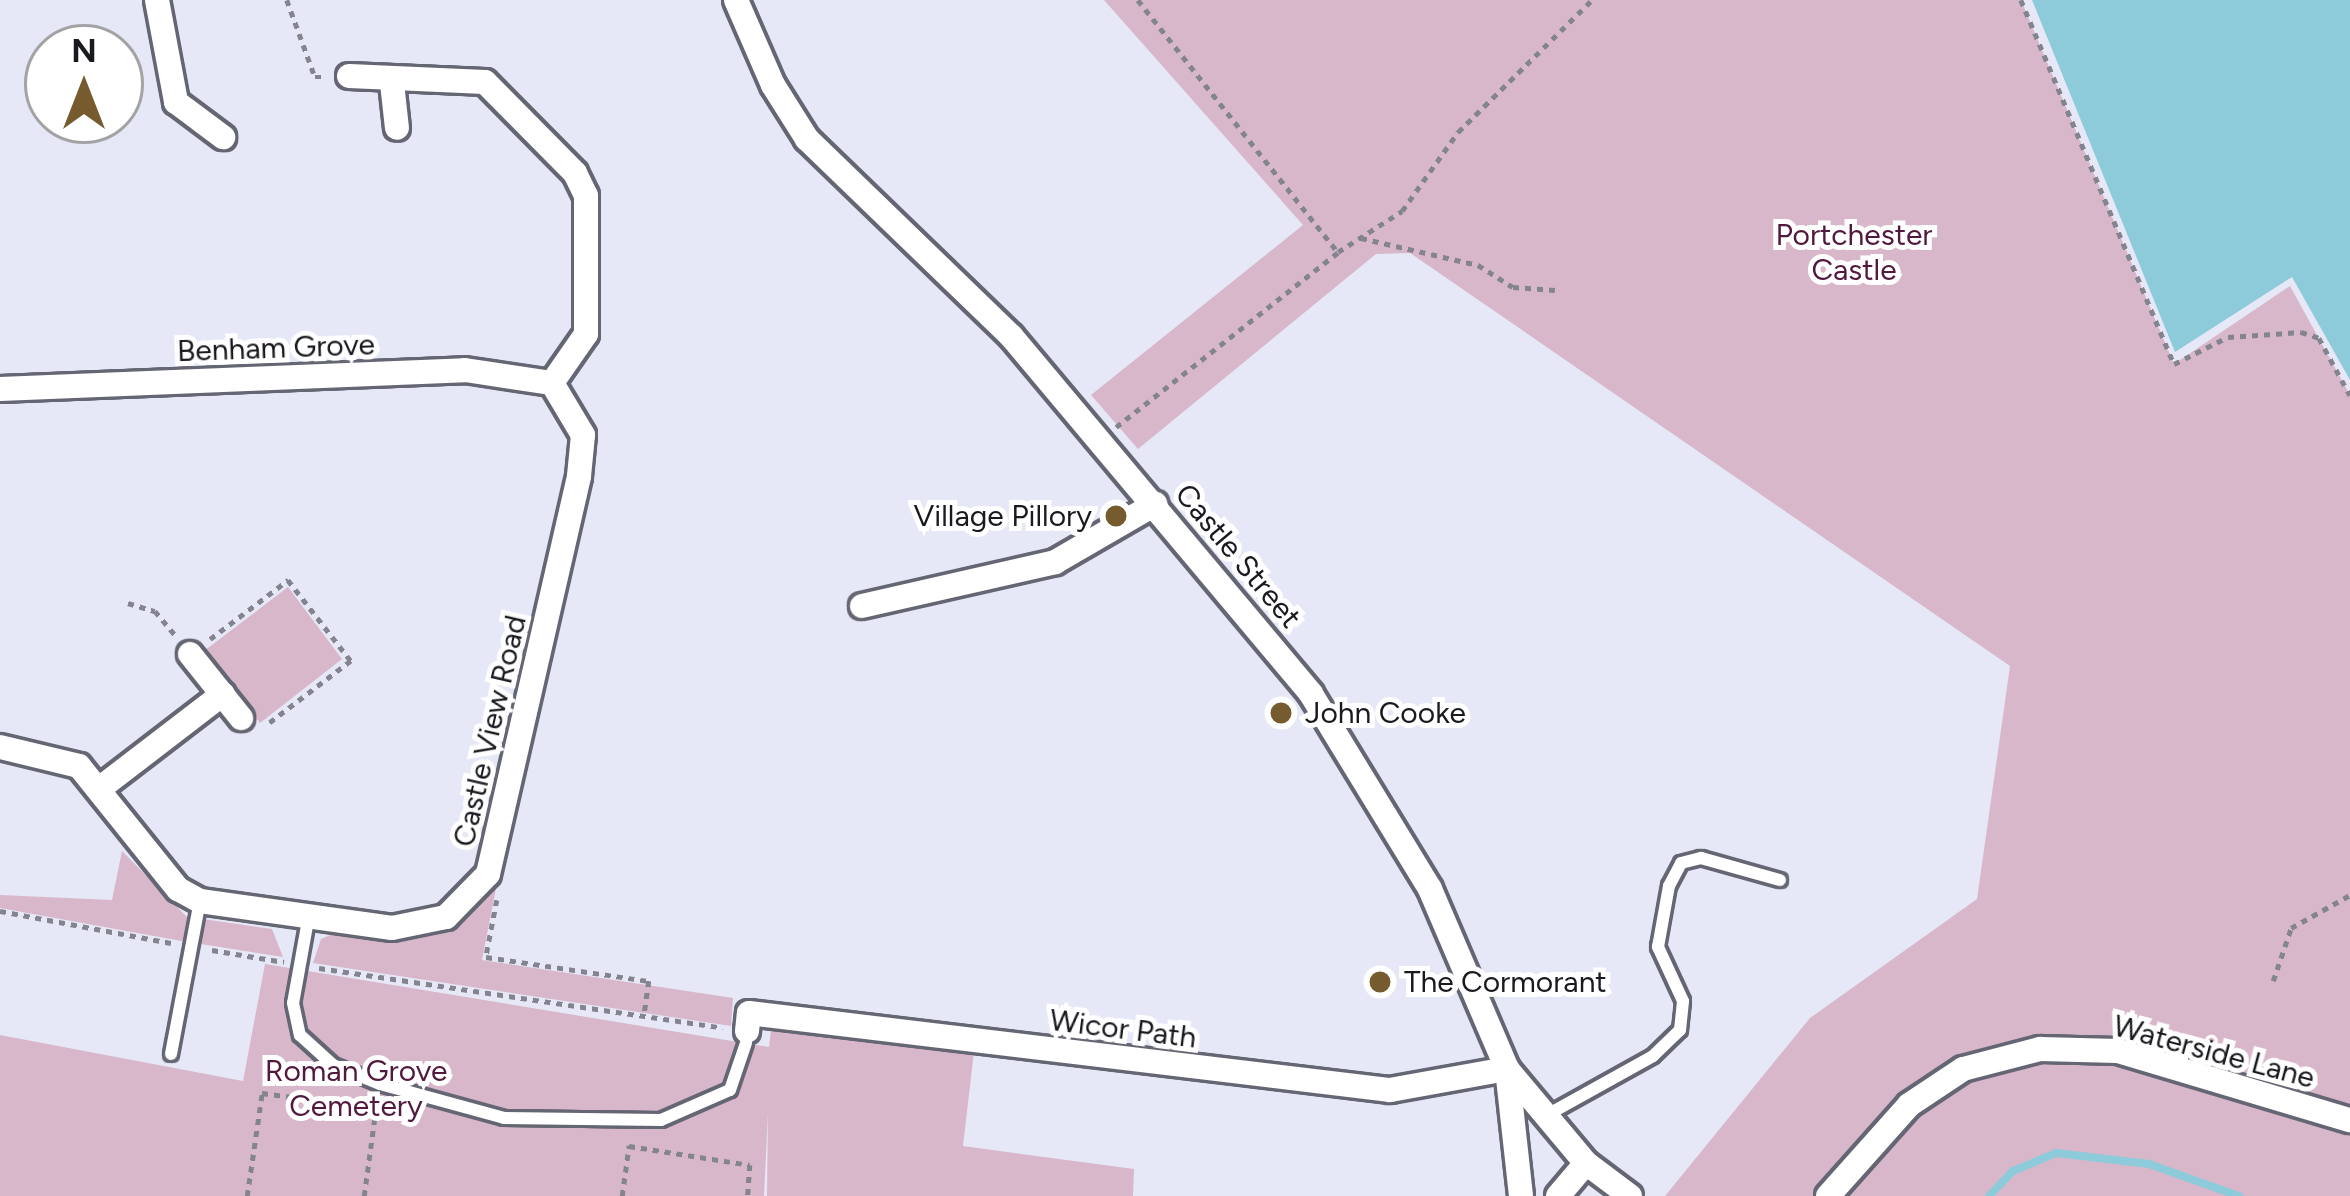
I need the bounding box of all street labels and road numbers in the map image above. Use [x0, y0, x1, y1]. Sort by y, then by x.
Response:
street label: Benham Grove [176, 327, 376, 369]
street label: Castle Street [1167, 477, 1309, 635]
street label: Castle View Road [446, 612, 534, 850]
street label: Wicor Path [1048, 1002, 1198, 1056]
street label: Waterside Lane [2109, 1008, 2319, 1096]

